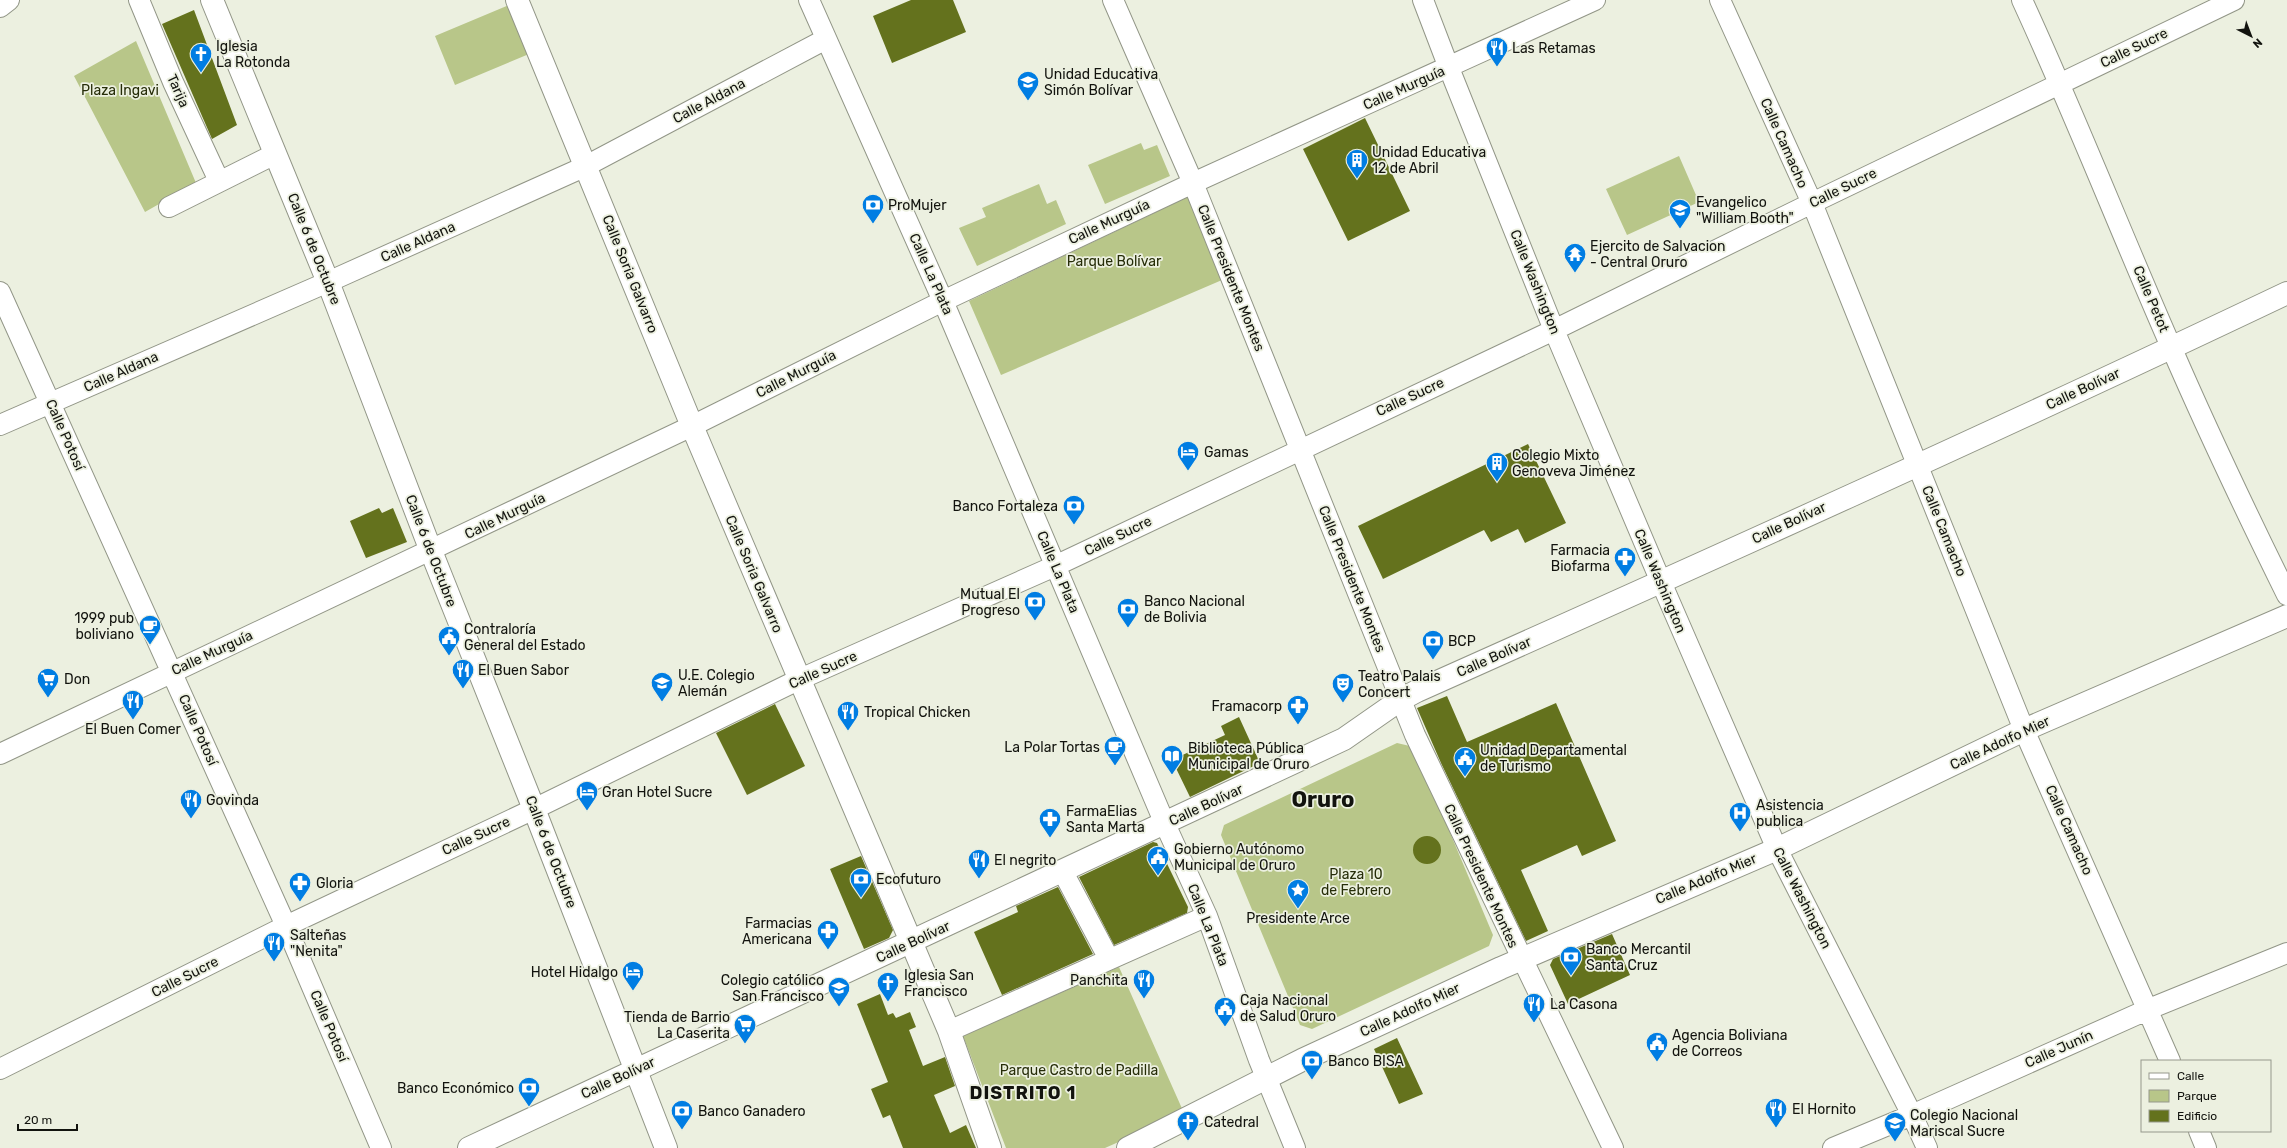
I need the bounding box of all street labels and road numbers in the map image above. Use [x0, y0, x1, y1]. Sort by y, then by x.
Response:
street label: Calle Sucre [2097, 24, 2171, 72]
street label: Calle Murguía [1360, 62, 1448, 114]
street label: Tarija [163, 72, 193, 110]
street label: Calle Aldana [670, 75, 748, 127]
street label: Calle Camacho [1757, 95, 1811, 191]
street label: Calle Sucre [1806, 164, 1880, 212]
street label: Calle 6 de Octubre [284, 191, 344, 308]
street label: Calle Murguía [1066, 196, 1152, 248]
street label: Calle Presidente Montes [1194, 202, 1268, 354]
street label: Calle Soria Galvarro [598, 212, 662, 336]
street label: Calle Aldana [378, 218, 458, 266]
street label: Calle Washington [1506, 227, 1564, 337]
street label: Calle La Plata [905, 231, 957, 317]
street label: Calle Petot [2129, 263, 2173, 335]
street label: Calle Murguía [753, 347, 839, 401]
street label: Calle Aldana [81, 348, 161, 396]
street label: Calle Bolívar [2043, 364, 2123, 414]
street label: Calle Sucre [1373, 374, 1447, 420]
street label: Calle Potosí [42, 397, 88, 474]
street label: Calle Camacho [1918, 483, 1970, 579]
street label: Calle Murguía [462, 489, 548, 543]
street label: Calle 6 de Octubre [402, 492, 460, 610]
street label: Calle Bolívar [1749, 498, 1829, 548]
street label: Calle Presidente Montes [1315, 503, 1389, 655]
street label: Calle Sucre [1081, 512, 1155, 560]
street label: Calle Soria Galvarro [722, 513, 786, 635]
street label: Calle Washington [1630, 526, 1690, 636]
street label: Calle La Plata [1033, 528, 1083, 616]
street label: Calle Murguía [169, 627, 255, 679]
street label: Calle Bolívar [1454, 633, 1535, 681]
street label: Calle Sucre [786, 647, 860, 693]
street label: Calle Potosí [175, 692, 221, 769]
street label: Calle Adolfo Mier [1947, 712, 2053, 774]
street label: Calle Bolívar [1166, 780, 1246, 830]
street label: Calle Camacho [2042, 782, 2096, 878]
street label: Calle 6 de Octubre [522, 793, 580, 911]
street label: Calle Presidente Montes [1440, 801, 1522, 951]
street label: Calle Sucre [439, 813, 513, 859]
street label: Calle Washington [1769, 845, 1835, 951]
street label: Calle Adolfo Mier [1653, 850, 1760, 908]
street label: Calle La Plata [1184, 881, 1232, 969]
street label: Calle Bolívar [873, 917, 953, 967]
street label: Calle Sucre [149, 953, 222, 1001]
street label: Calle Adolfo Mier [1357, 979, 1463, 1041]
street label: Calle Potosí [306, 988, 352, 1065]
street label: Calle Junín [2022, 1026, 2096, 1072]
street label: Calle Bolívar [578, 1053, 658, 1103]

